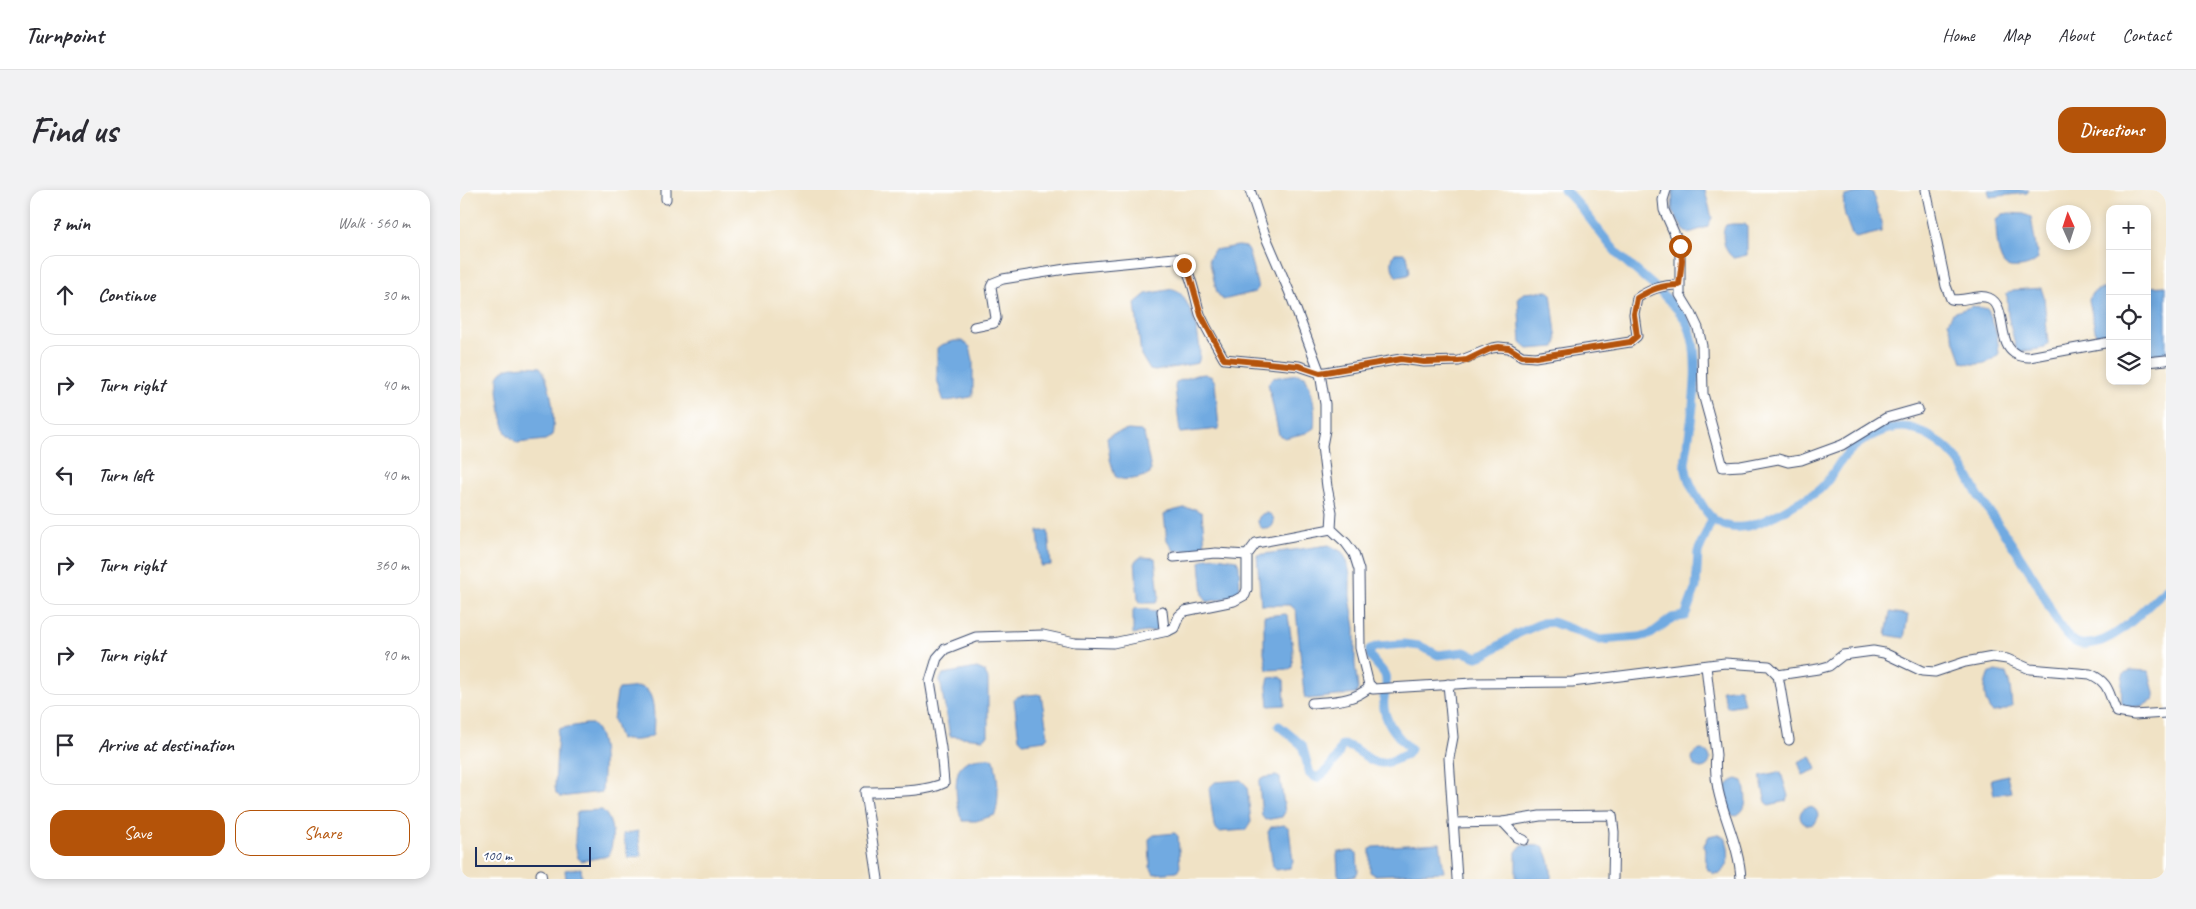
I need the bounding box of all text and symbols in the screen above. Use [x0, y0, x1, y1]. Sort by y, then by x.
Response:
text: Turnpoint [25, 20, 104, 50]
text: Home [1942, 24, 1975, 46]
text: Map [2003, 24, 2030, 46]
text: About [2058, 24, 2094, 46]
text: Contact [2122, 24, 2171, 46]
button: Directions [2058, 107, 2166, 153]
text: Find us [30, 108, 117, 153]
north arrow [2046, 205, 2091, 250]
map controls [2106, 205, 2151, 385]
button: + [2106, 205, 2151, 250]
text: 7 min [50, 210, 90, 236]
text: Walk · 560 m [338, 213, 410, 233]
route start [1669, 235, 1692, 258]
button: − [2106, 250, 2151, 295]
route end [1173, 254, 1196, 277]
icon: ahead [51, 281, 79, 309]
text: Continue [98, 283, 155, 307]
text: 30 m [382, 285, 409, 305]
button: locate [2106, 295, 2151, 340]
button: layers [2106, 340, 2151, 385]
icon: right [51, 371, 79, 399]
text: Turn right [98, 373, 165, 397]
text: 40 m [382, 375, 409, 395]
icon: left [51, 461, 79, 489]
text: Turn left [98, 463, 153, 487]
text: 40 m [382, 465, 409, 485]
icon: right [51, 551, 79, 579]
text: Turn right [98, 553, 165, 577]
text: 360 m [375, 555, 409, 575]
icon: right [51, 641, 79, 669]
text: Turn right [98, 643, 165, 667]
text: 90 m [382, 645, 409, 665]
icon: arrive [51, 731, 79, 759]
text: Arrive at destination [98, 733, 234, 757]
button: Save [50, 810, 225, 856]
button: Share [235, 810, 410, 856]
scale bar [475, 844, 591, 867]
text: 100 m [482, 847, 512, 864]

